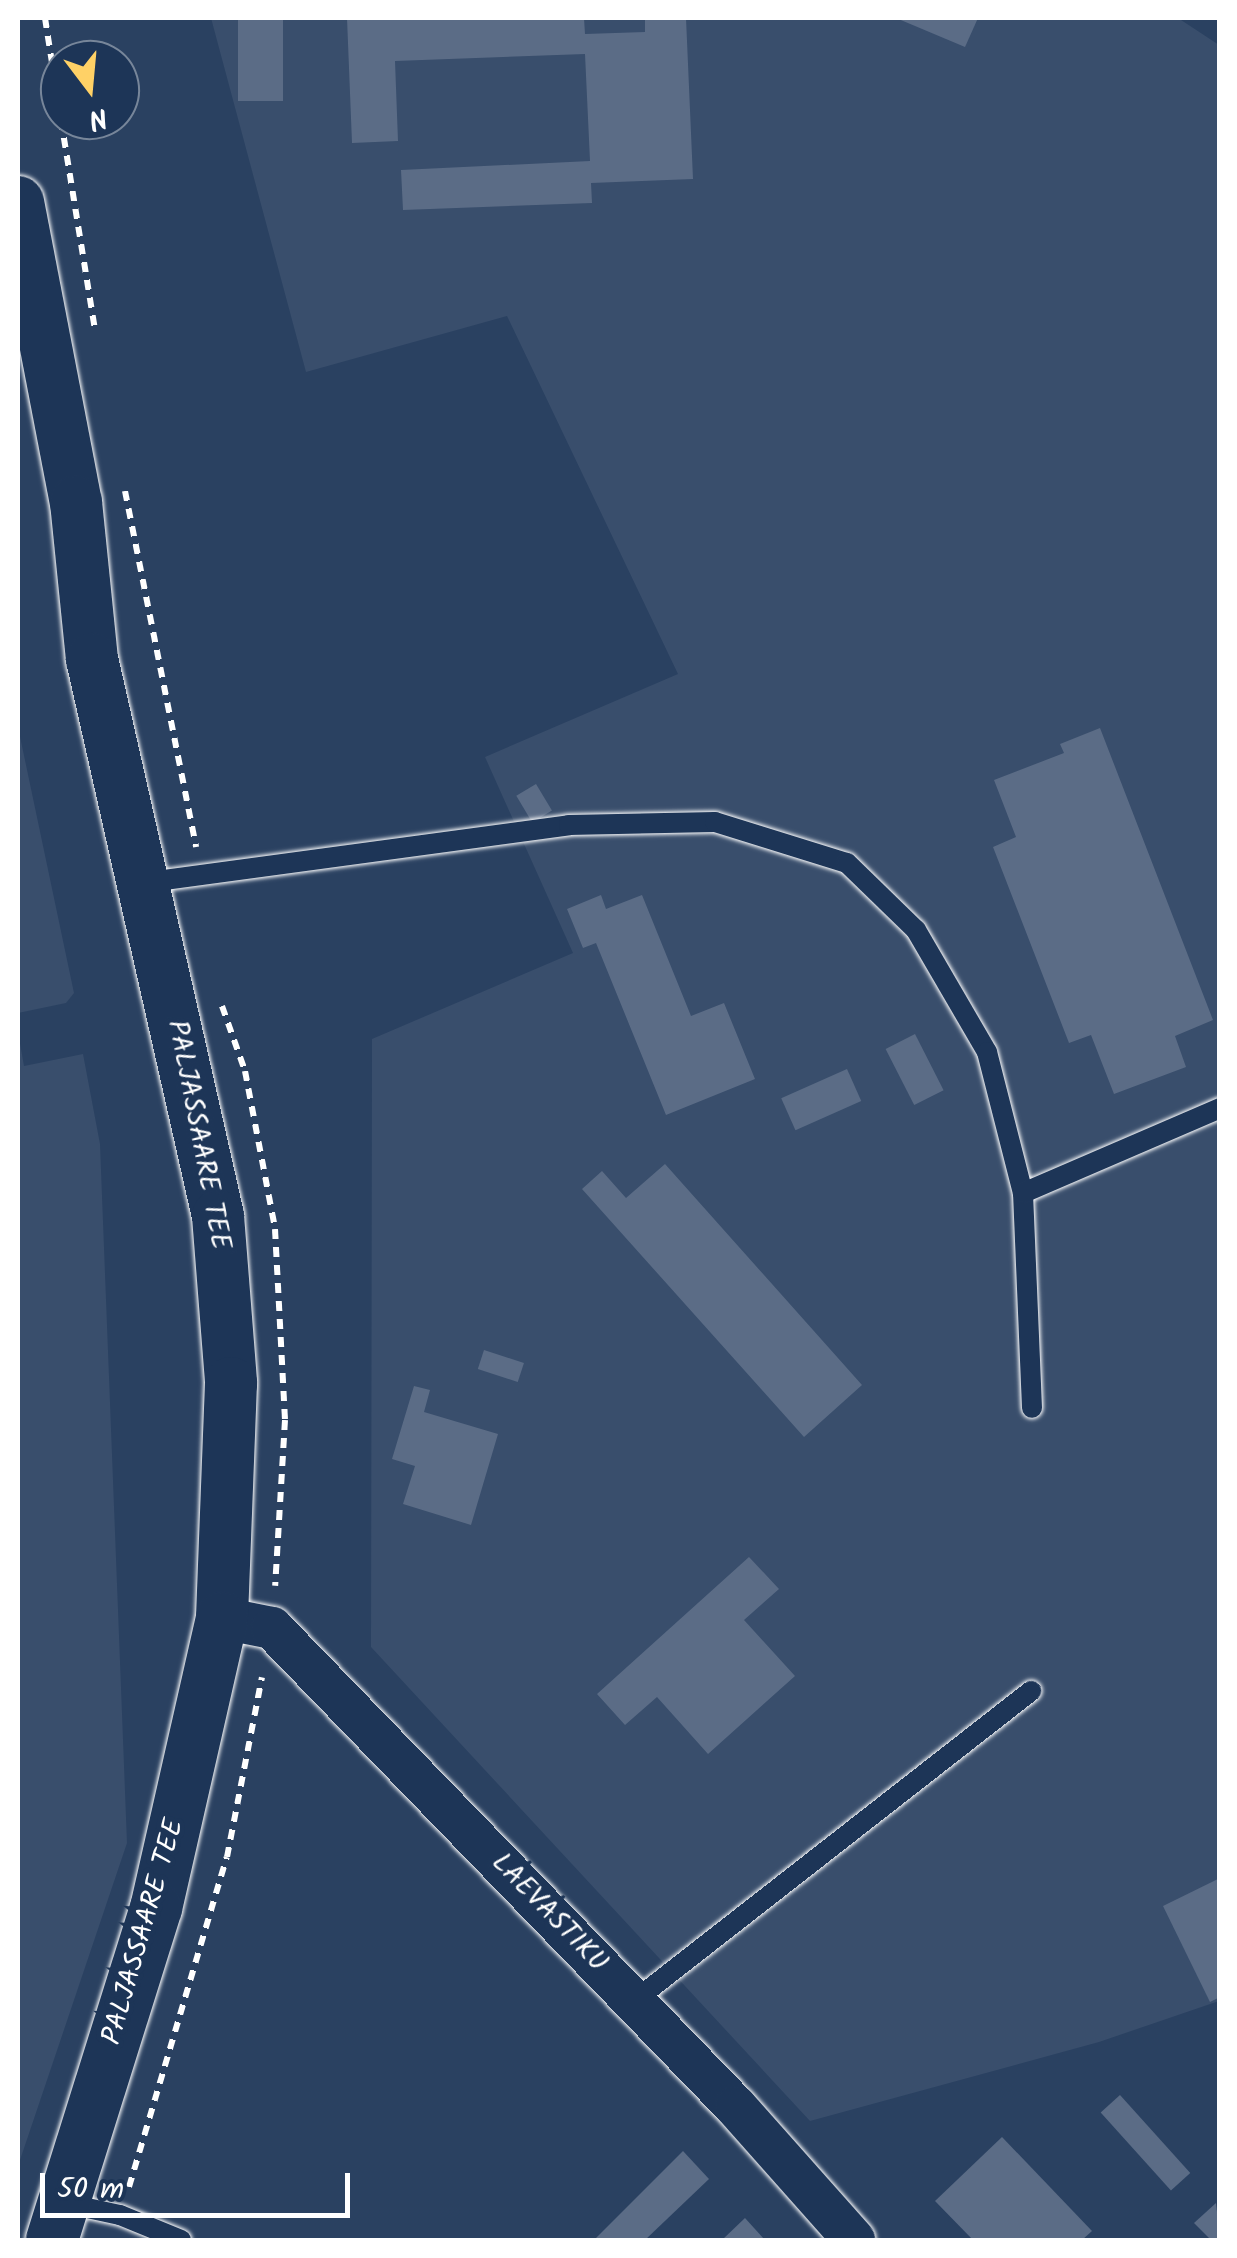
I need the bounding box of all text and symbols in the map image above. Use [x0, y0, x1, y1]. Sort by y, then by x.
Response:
north arrow [40, 40, 140, 140]
text: N [83, 93, 113, 141]
street label: PALJASSAARE TEE [159, 1017, 237, 1253]
street label: PALJASSAARE TEE [96, 1815, 192, 2049]
street label: LAEVASTIKU [484, 1847, 614, 1979]
scale bar [45, 2153, 355, 2215]
text: 50 m [57, 2166, 124, 2214]

